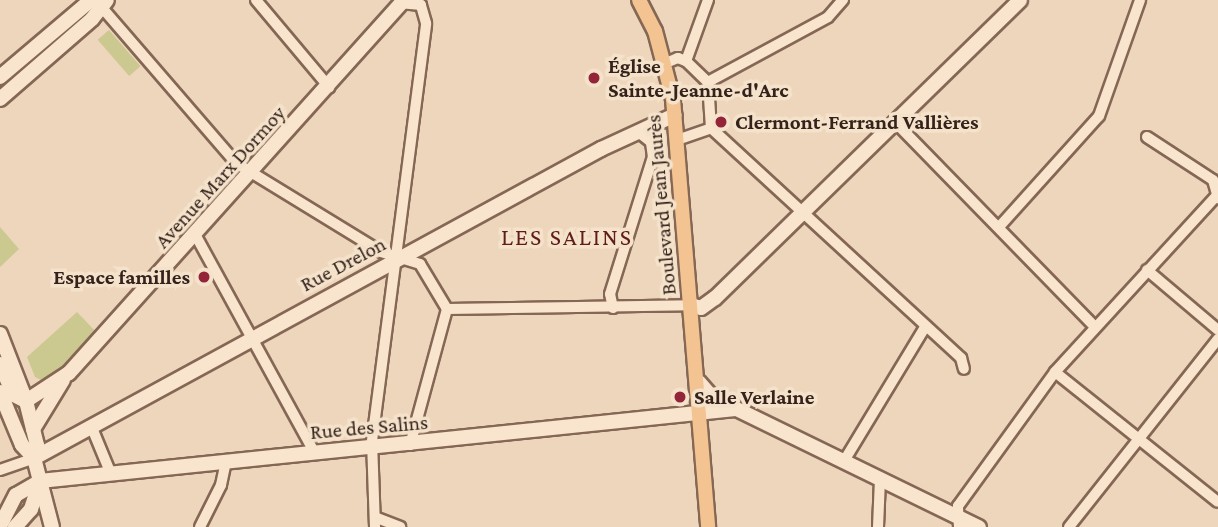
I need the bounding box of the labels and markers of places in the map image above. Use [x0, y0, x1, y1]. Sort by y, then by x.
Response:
place label: Église Sainte-Jeanne-d'Arc [608, 53, 789, 103]
marker: Église Sainte-Jeanne-d'Arc [586, 70, 602, 86]
place label: Clermont-Ferrand Vallières [735, 109, 979, 135]
marker: Clermont-Ferrand Vallières [713, 114, 729, 130]
place label: Espace familles [53, 264, 190, 290]
marker: Espace familles [196, 269, 212, 285]
place label: Salle Verlaine [694, 384, 814, 410]
marker: Salle Verlaine [672, 389, 688, 405]

